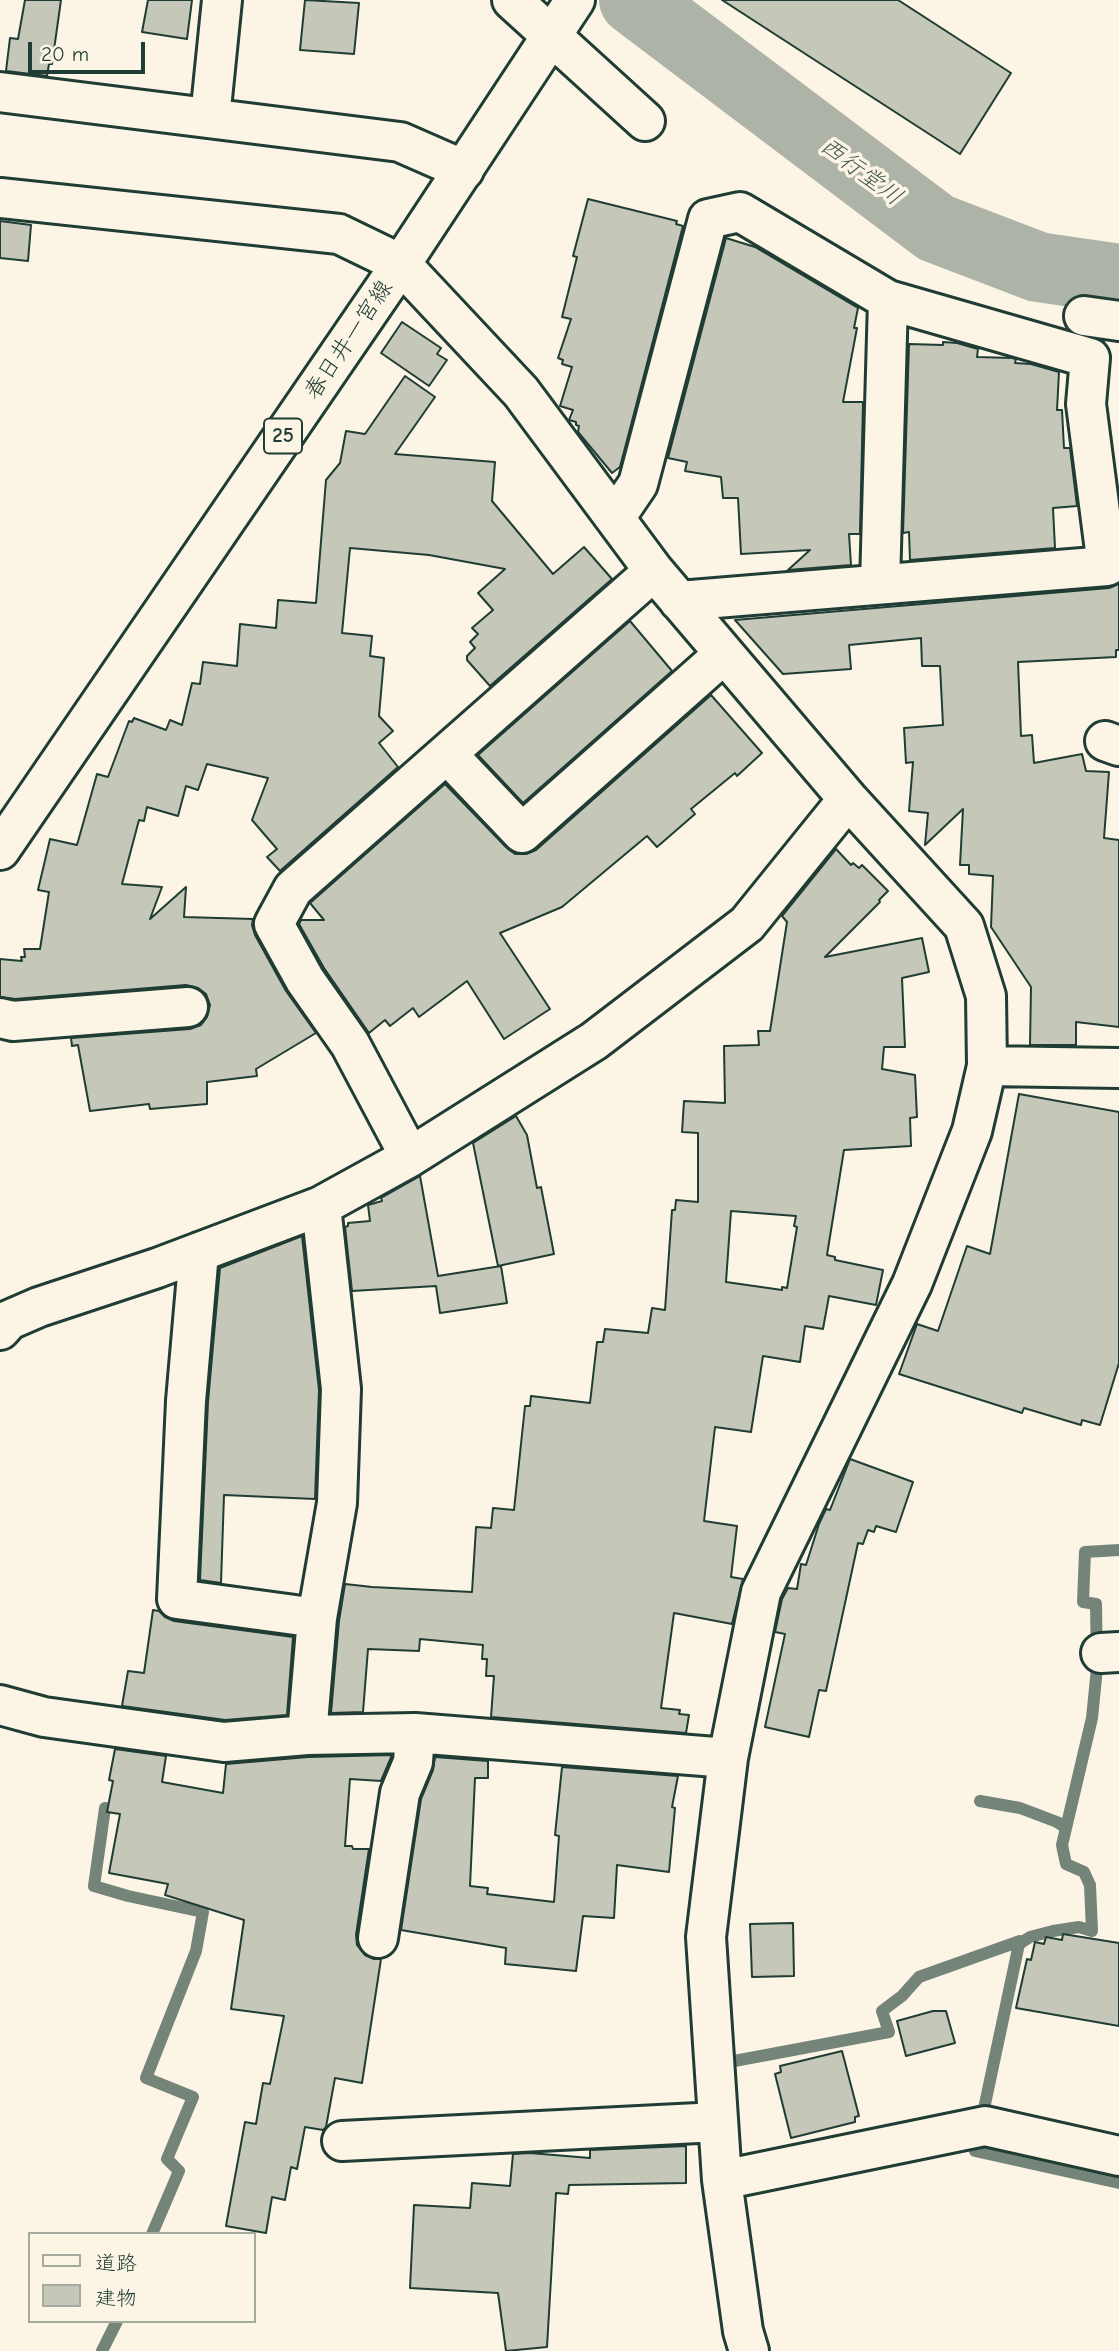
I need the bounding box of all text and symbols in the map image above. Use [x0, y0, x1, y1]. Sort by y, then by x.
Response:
scale bar [32, 28, 149, 72]
text: 20 m [41, 42, 89, 66]
water label: 西行堂川 [814, 132, 908, 212]
street label: 春日井一宮線 [299, 275, 399, 405]
road number: 25 [264, 418, 302, 453]
legend [28, 2232, 256, 2323]
text: 道路 [95, 2251, 137, 2275]
text: 建物 [95, 2286, 137, 2310]

